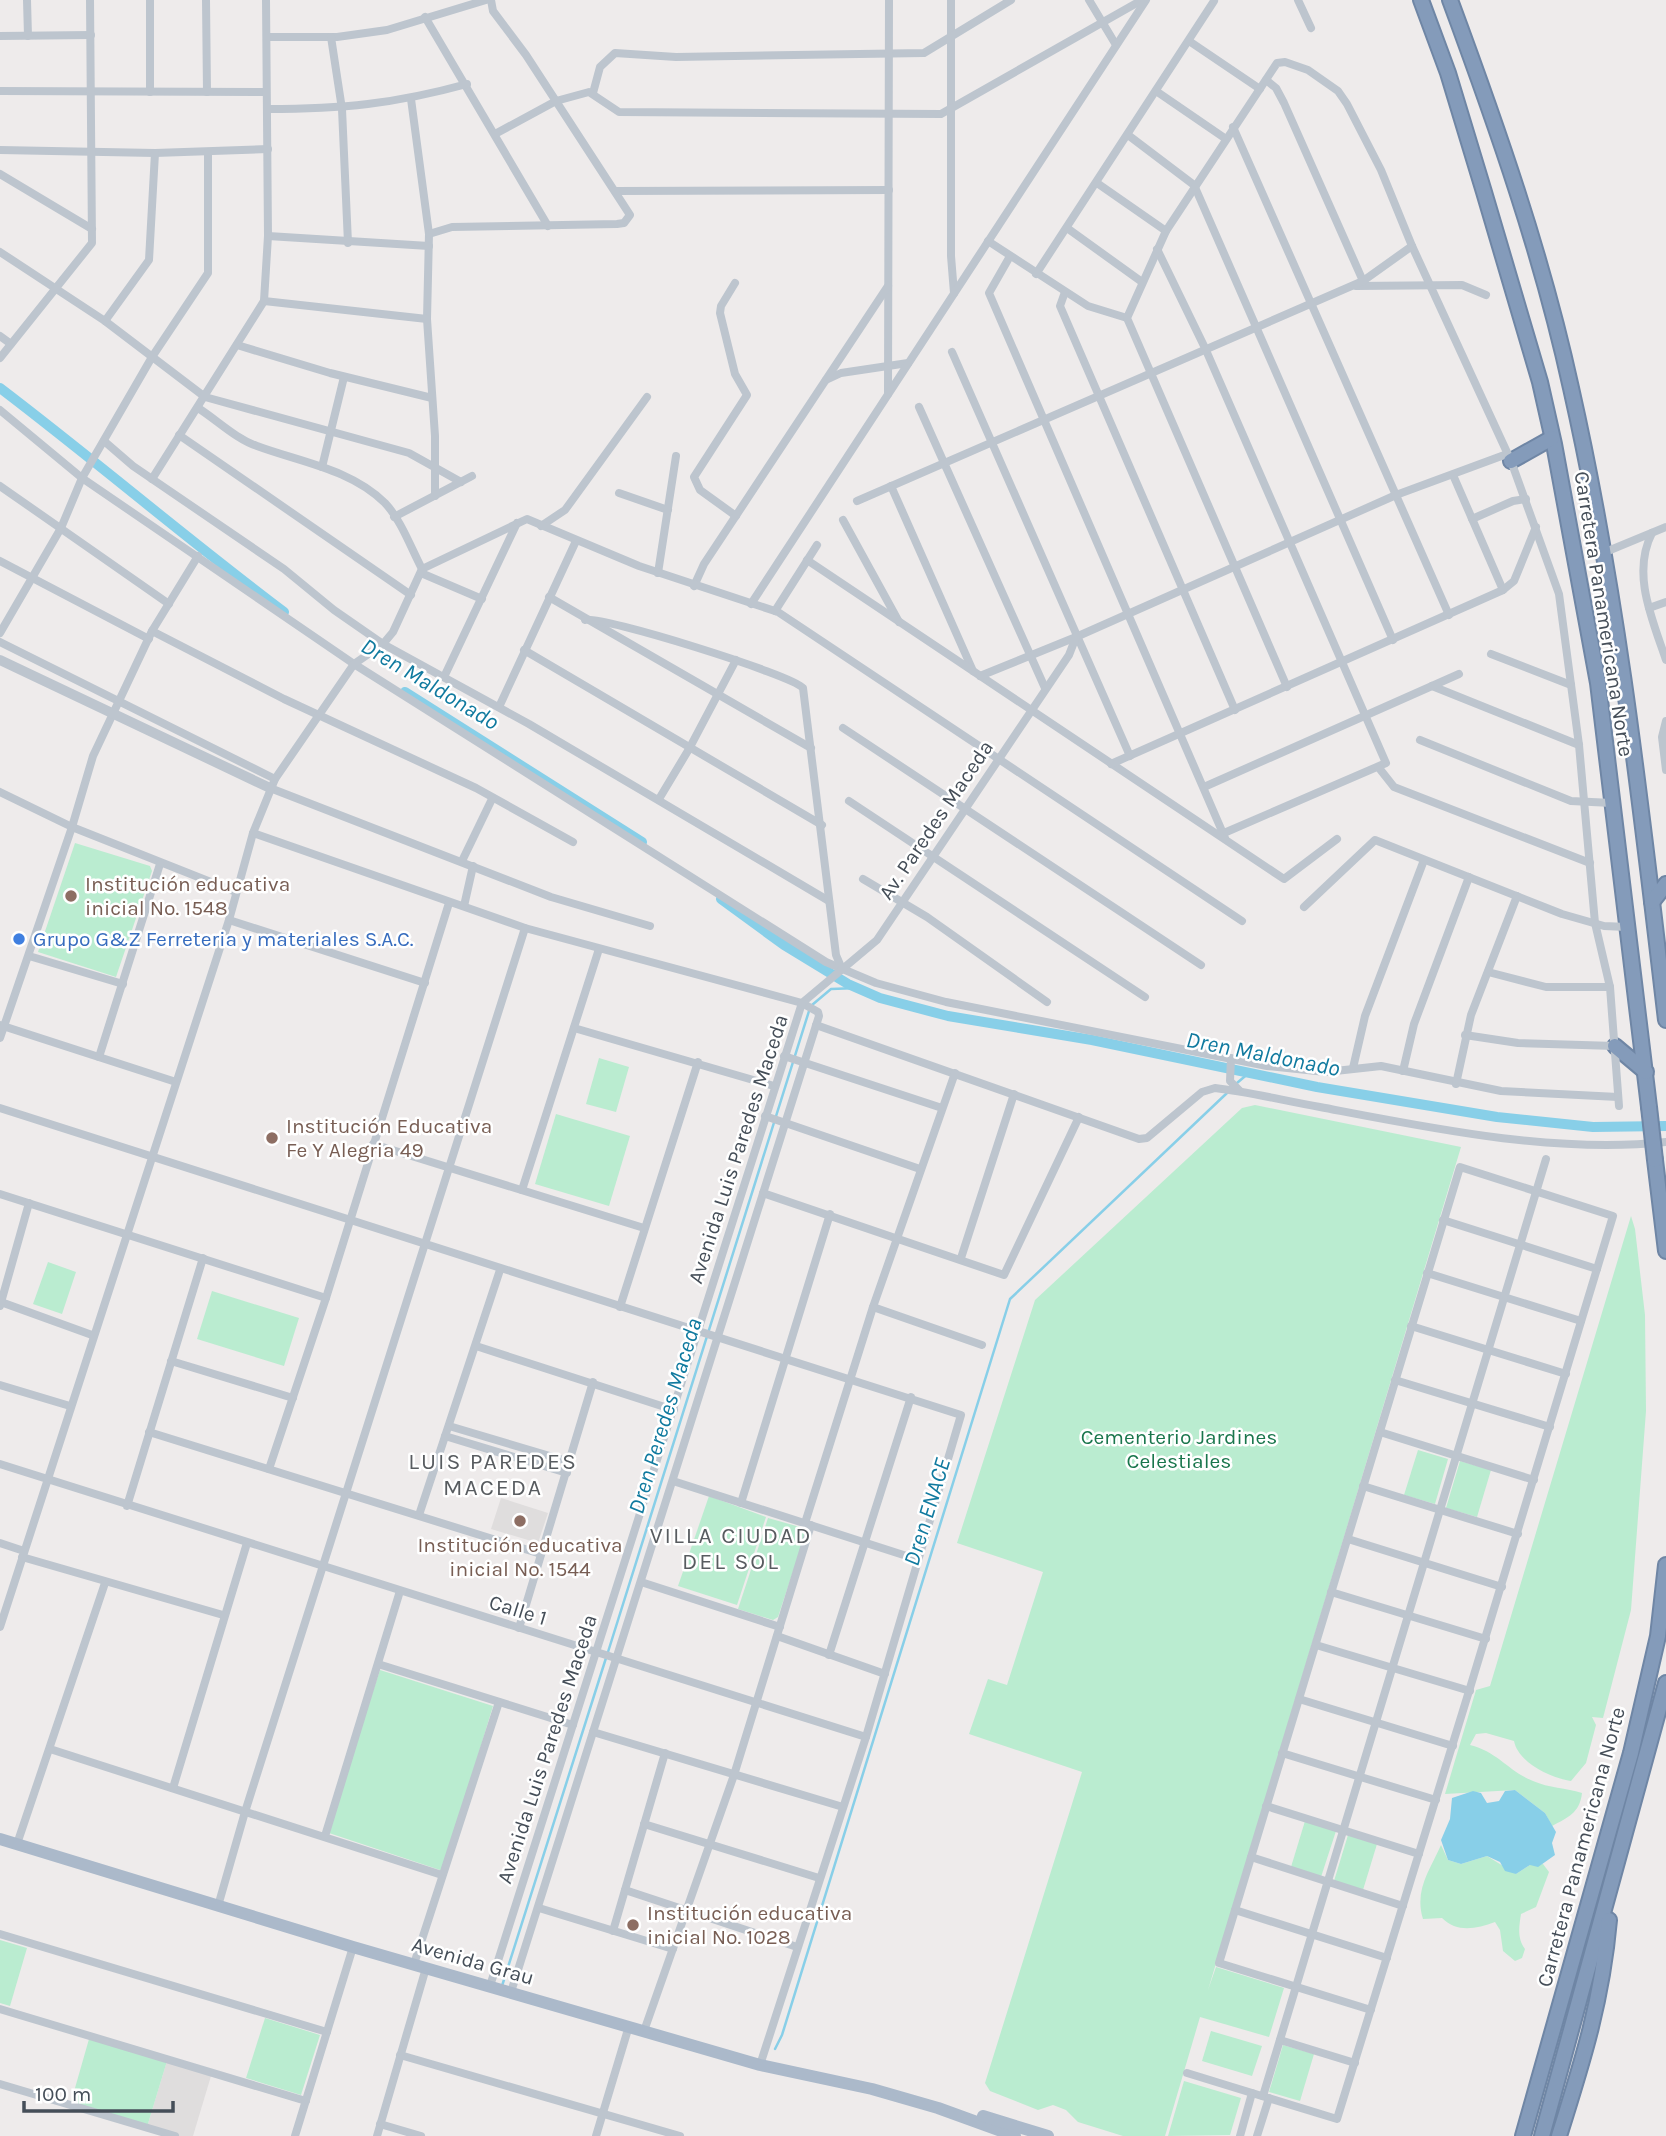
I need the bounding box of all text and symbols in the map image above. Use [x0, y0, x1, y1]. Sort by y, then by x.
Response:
street label: Carretera Panamericana Norte [1570, 470, 1638, 758]
water label: Dren Maldonado [356, 632, 504, 736]
street label: Av. Paredes Maceda [874, 736, 998, 904]
place label: Institución educativa inicial No. 1548 [85, 872, 290, 920]
marker: Institución educativa inicial No. 1548 [63, 888, 79, 904]
place label: Grupo G&Z Ferreteria y materiales S.A.C. [33, 927, 414, 951]
marker: Grupo G&Z Ferreteria y materiales S.A.C. [11, 931, 27, 947]
street label: Avenida Luis Paredes Maceda [683, 1011, 793, 1287]
water label: Dren Maldonado [1184, 1026, 1342, 1082]
place label: Institución Educativa Fe Y Alegria 49 [286, 1114, 492, 1162]
marker: Institución Educativa Fe Y Alegria 49 [264, 1130, 280, 1146]
water label: Dren Peredes Maceda [622, 1315, 708, 1517]
park label: Cementerio Jardines Celestiales [1081, 1425, 1277, 1473]
district label: LUIS PAREDES MACEDA [408, 1448, 578, 1501]
water label: Dren ENACE [898, 1454, 956, 1569]
marker: Institución educativa inicial No. 1544 [512, 1513, 528, 1529]
district label: VILLA CIUDAD DEL SOL [650, 1522, 812, 1575]
place label: Institución educativa inicial No. 1544 [417, 1533, 623, 1581]
street label: Calle 1 [486, 1590, 550, 1630]
street label: Avenida Luis Paredes Maceda [492, 1611, 602, 1887]
street label: Carretera Panamericana Norte [1532, 1704, 1630, 1990]
place label: Institución educativa inicial No. 1028 [647, 1901, 852, 1949]
marker: Institución educativa inicial No. 1028 [625, 1917, 641, 1933]
street label: Avenida Grau [409, 1932, 537, 1990]
scale bar [24, 2070, 173, 2114]
text: 100 m [35, 2082, 92, 2106]

